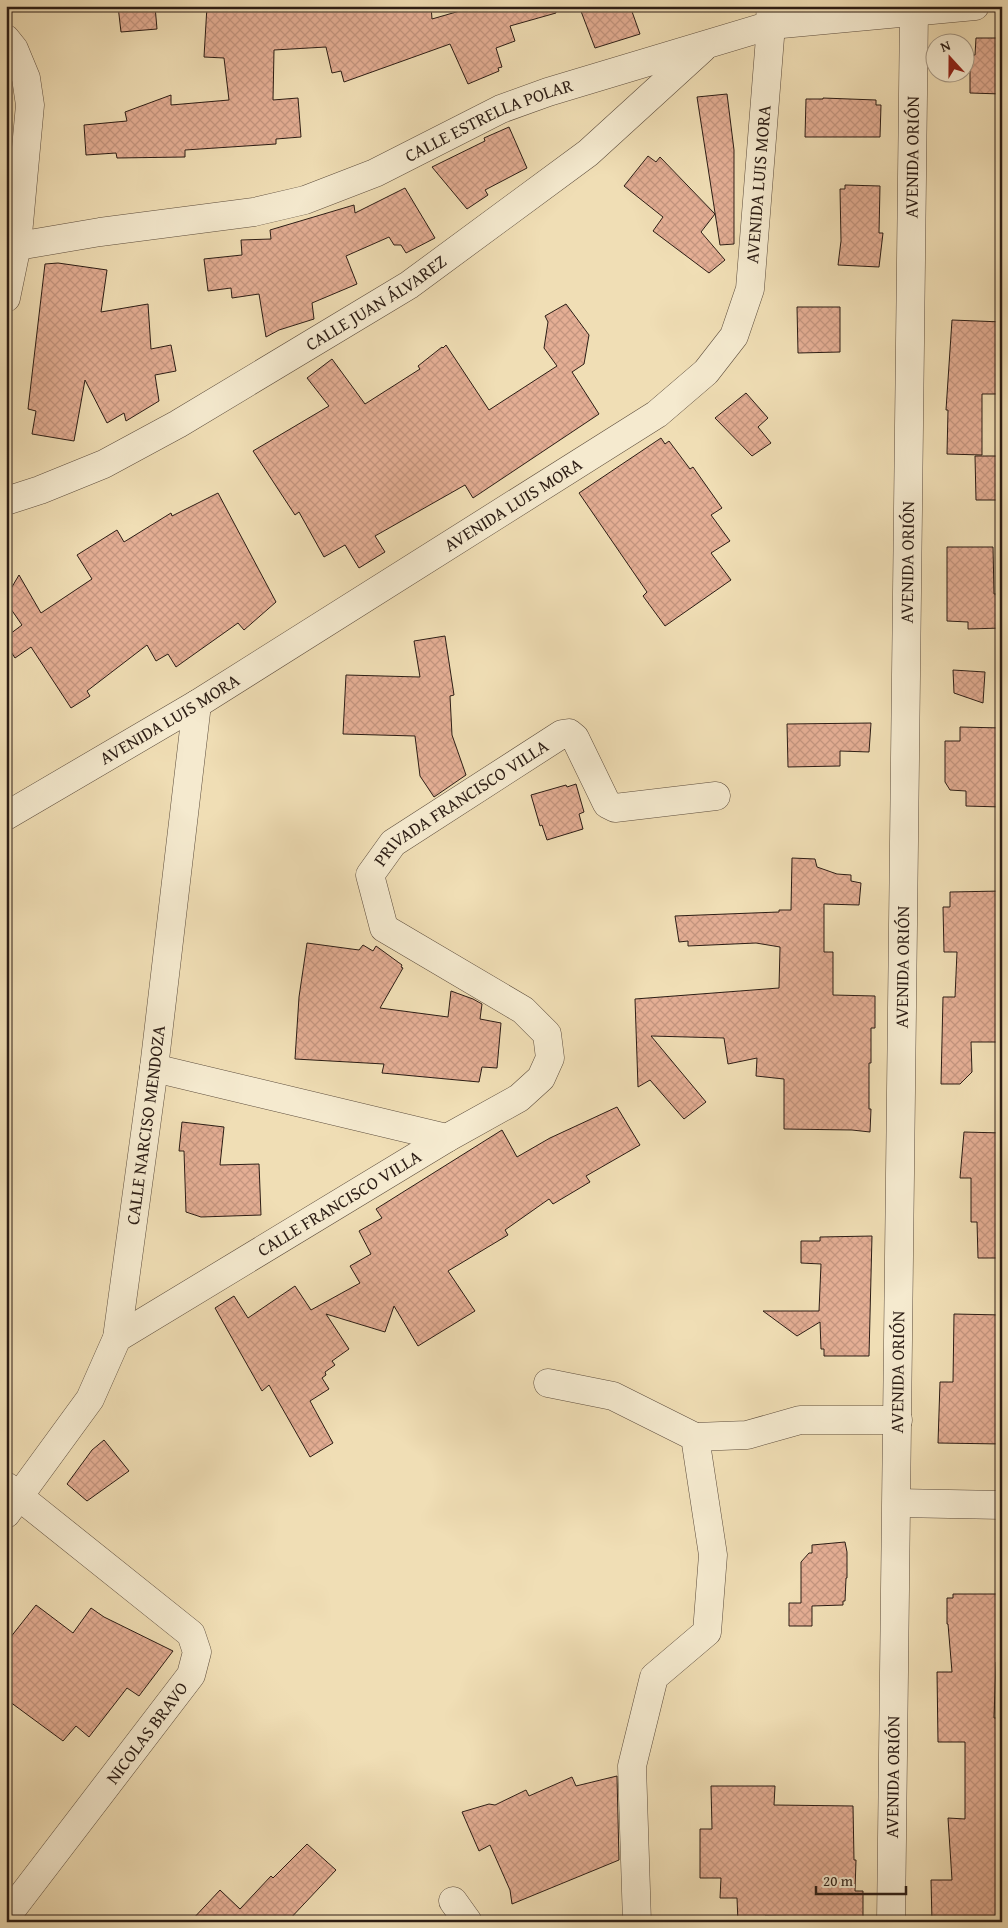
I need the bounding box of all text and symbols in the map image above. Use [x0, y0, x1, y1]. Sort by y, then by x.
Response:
north arrow [926, 32, 976, 82]
text: N [937, 35, 954, 57]
street label: CALLE ESTRELLA POLAR [400, 71, 577, 169]
street label: AVENIDA ORIÓN [898, 95, 926, 219]
street label: AVENIDA LUIS MORA [738, 104, 778, 265]
street label: CALLE JUAN ÁLVAREZ [300, 248, 452, 357]
street label: AVENIDA LUIS MORA [438, 450, 587, 558]
street label: AVENIDA ORIÓN [893, 500, 921, 624]
street label: AVENIDA LUIS MORA [94, 666, 245, 771]
street label: PRIVADA FRANCISCO VILLA [367, 732, 554, 872]
street label: AVENIDA ORIÓN [888, 905, 916, 1029]
street label: CALLE NARCISO MENDOZA [119, 1024, 172, 1226]
street label: CALLE FRANCISCO VILLA [252, 1143, 426, 1263]
street label: AVENIDA ORIÓN [883, 1310, 911, 1434]
street label: NICOLAS BRAVO [99, 1676, 194, 1790]
street label: AVENIDA ORIÓN [878, 1715, 906, 1838]
scale bar [816, 1863, 906, 1895]
text: 20 m [823, 1870, 854, 1891]

